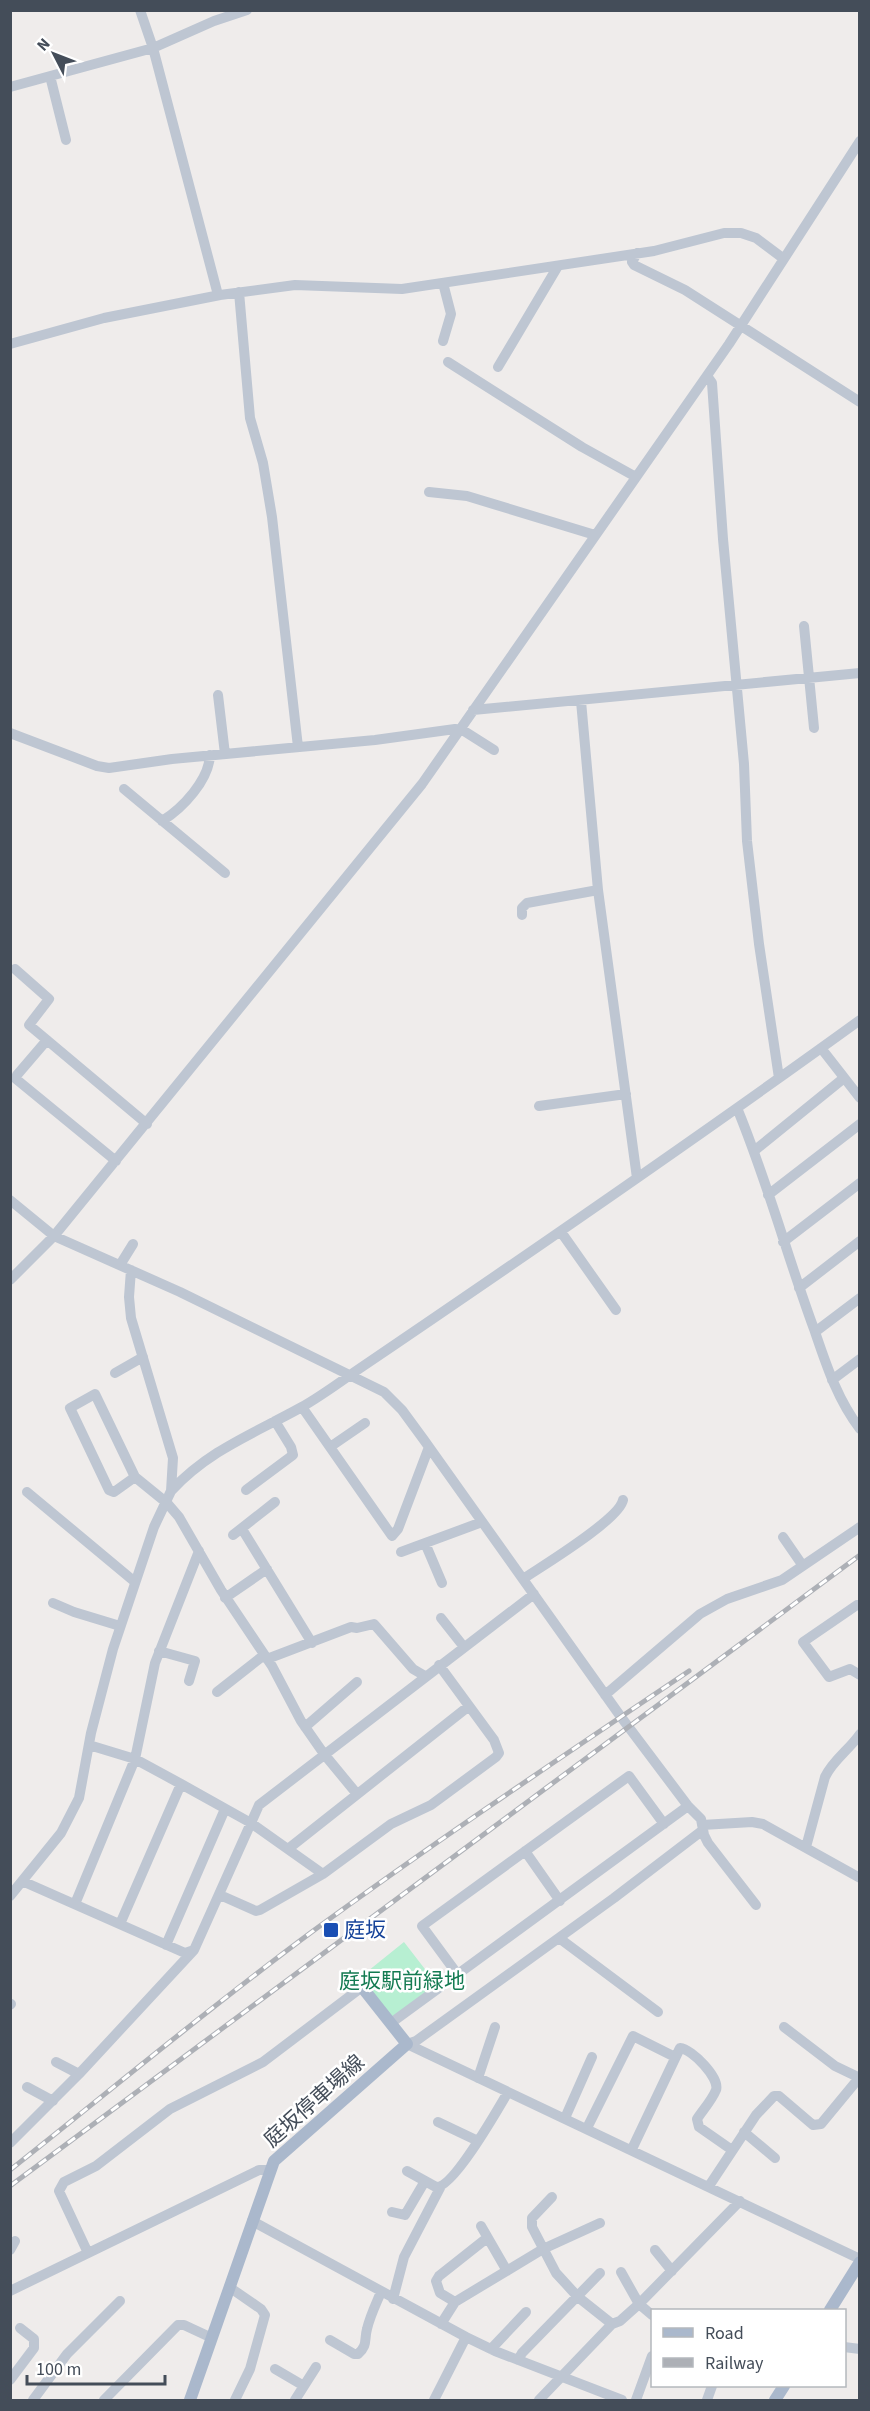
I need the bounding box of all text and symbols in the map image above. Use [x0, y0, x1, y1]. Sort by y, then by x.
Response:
north arrow [24, 24, 84, 84]
text: N [32, 33, 55, 56]
place label: 庭坂 [344, 1915, 386, 1945]
marker: 庭坂 [322, 1921, 340, 1939]
park label: 庭坂駅前緑地 [339, 1966, 465, 1996]
street label: 庭坂停車場線 [257, 2048, 371, 2154]
legend [651, 2309, 846, 2387]
text: Road [705, 2321, 744, 2346]
scale bar [27, 2348, 165, 2386]
text: Railway [705, 2351, 764, 2376]
text: 100 m [36, 2357, 81, 2382]

